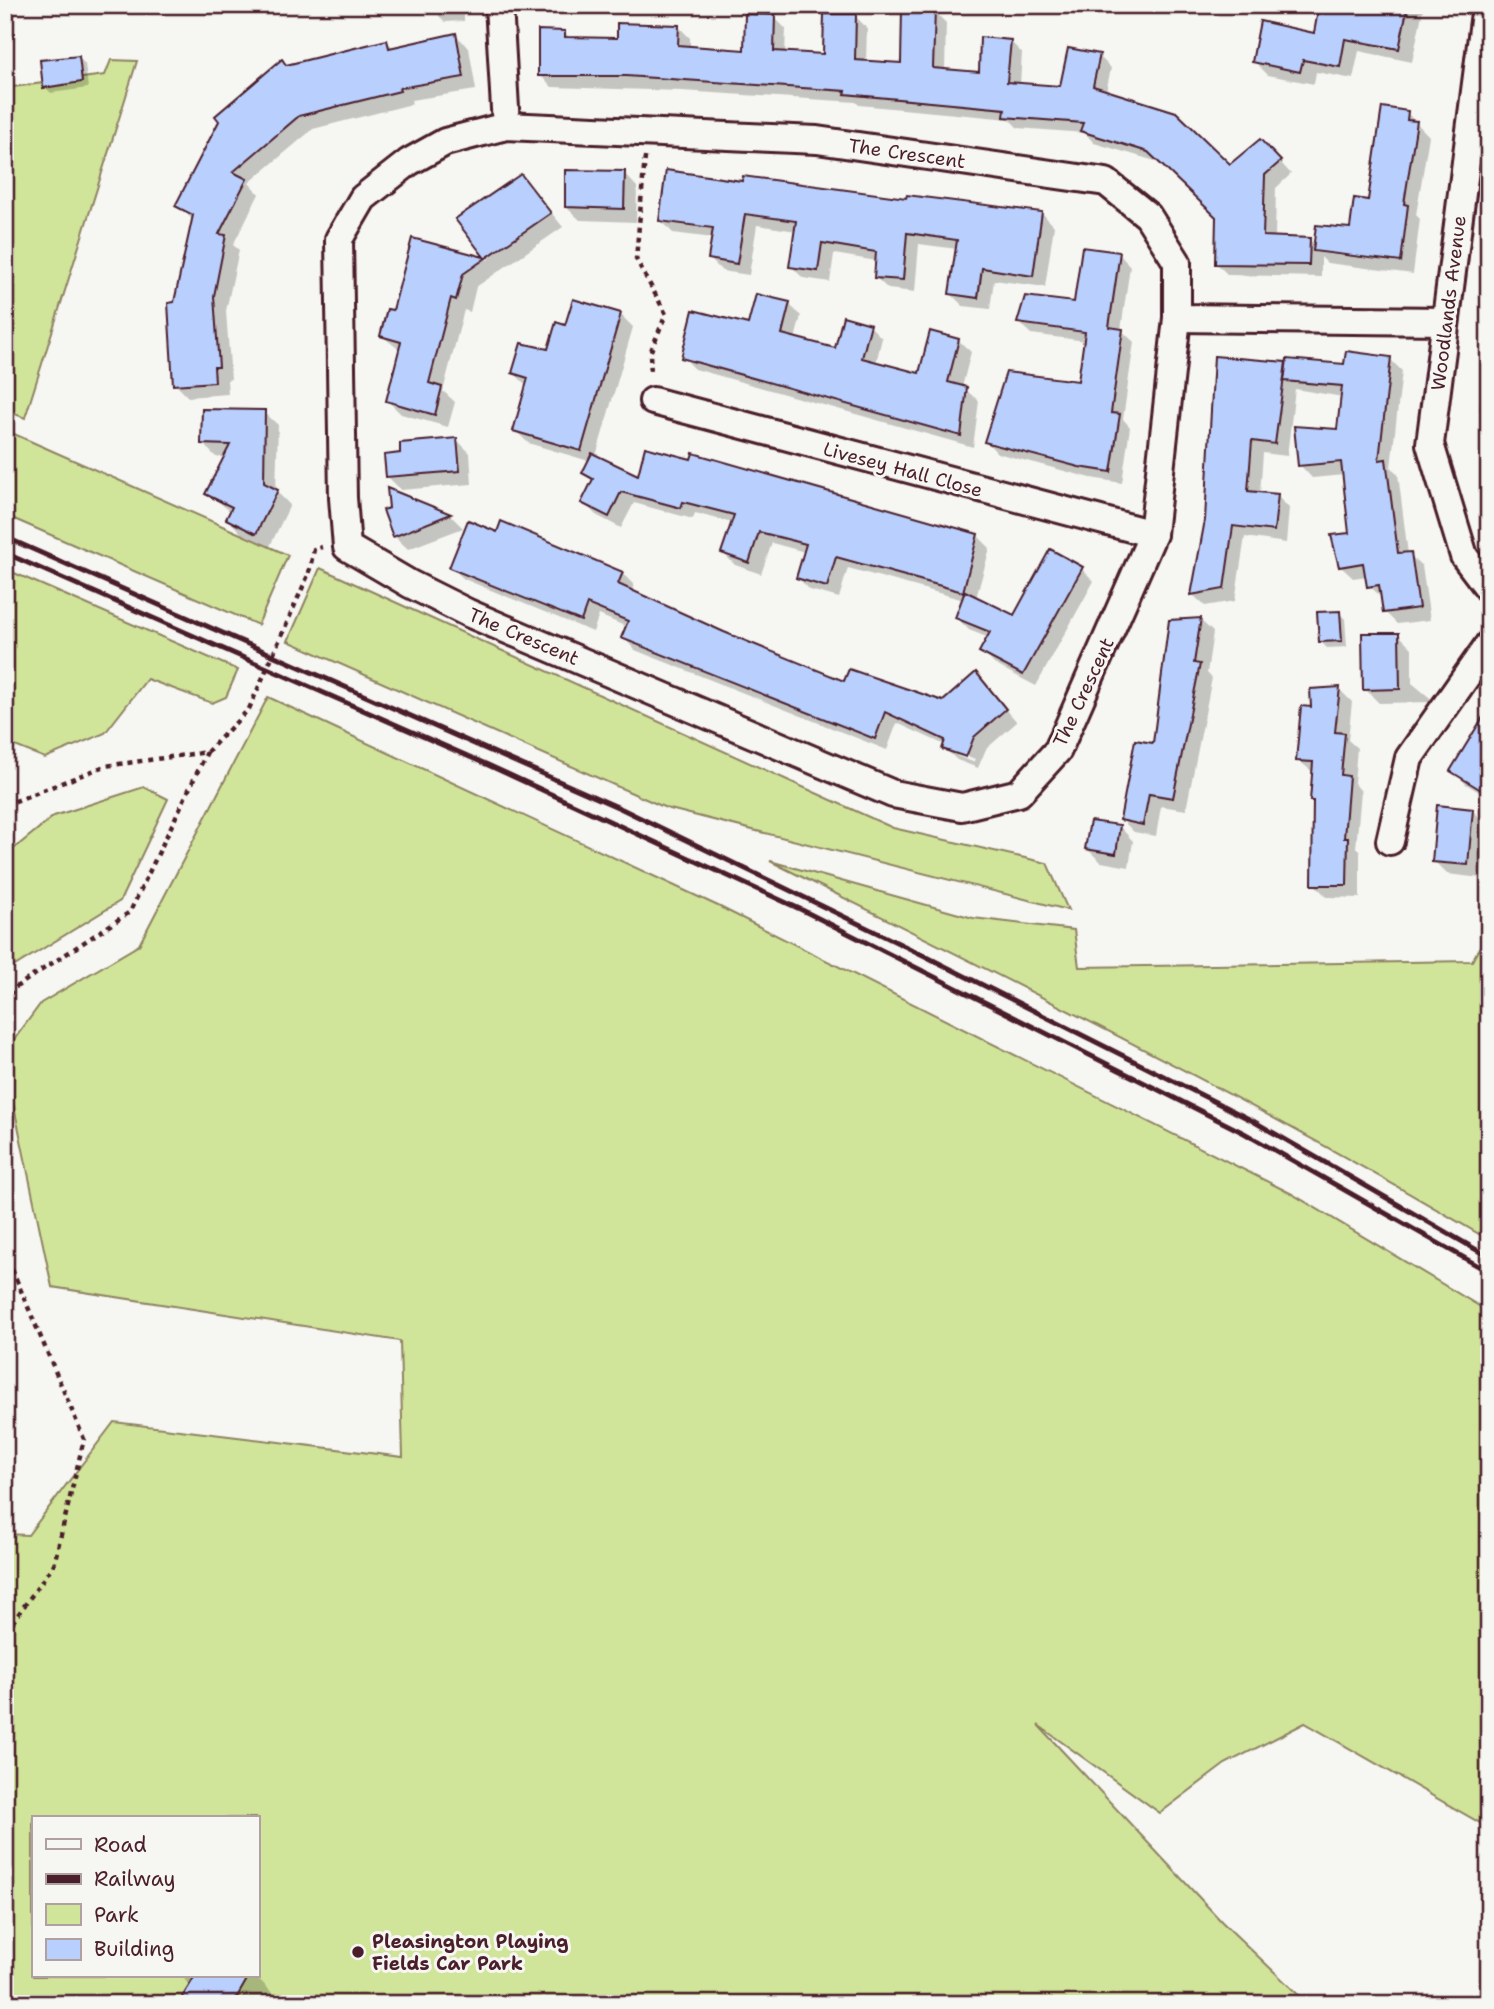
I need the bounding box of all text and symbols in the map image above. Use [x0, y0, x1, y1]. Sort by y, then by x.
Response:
street label: The Crescent [847, 133, 967, 174]
street label: Woodlands Avenue [1425, 214, 1472, 392]
street label: Livesey Hall Close [820, 436, 985, 503]
street label: The Crescent [465, 602, 583, 671]
street label: The Crescent [1047, 634, 1120, 751]
legend [32, 1816, 259, 1978]
text: Road [94, 1831, 147, 1859]
text: Railway [94, 1865, 176, 1893]
text: Park [94, 1901, 139, 1929]
place label: Pleasington Playing Fields Car Park [372, 1929, 569, 1976]
text: Building [94, 1935, 174, 1963]
marker: Pleasington Playing Fields Car Park [350, 1944, 366, 1960]

